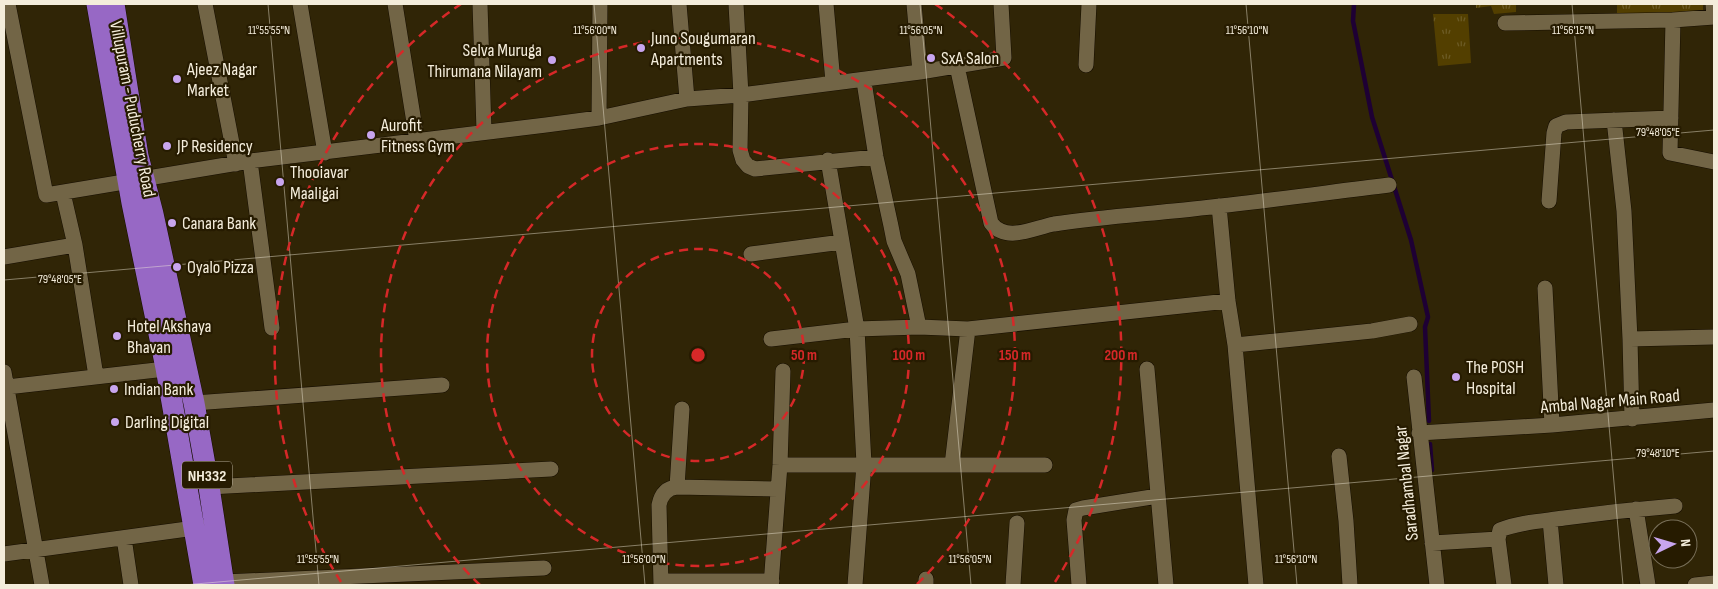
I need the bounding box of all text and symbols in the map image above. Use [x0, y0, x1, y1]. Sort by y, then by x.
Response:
street label: Villupuram - Puducherry Road [105, 19, 160, 199]
text: 11°55'55"N [248, 23, 290, 38]
text: 11°56'00"N [573, 23, 617, 38]
text: 11°56'05"N [899, 23, 943, 38]
text: 11°56'10"N [1226, 23, 1268, 38]
text: 11°56'15"N [1552, 23, 1594, 38]
place label: Juno Sougumaran Apartments [650, 28, 756, 70]
place label: Selva Muruga Thirumana Nilayam [427, 40, 542, 82]
marker: Juno Sougumaran Apartments [635, 42, 647, 54]
place label: SxA Salon [941, 48, 999, 69]
marker: SxA Salon [925, 52, 937, 64]
marker: Selva Muruga Thirumana Nilayam [546, 54, 558, 66]
place label: Ajeez Nagar Market [186, 59, 257, 101]
marker: Ajeez Nagar Market [171, 73, 183, 85]
place label: Aurofit Fitness Gym [380, 115, 455, 157]
text: 79°48'05"E [1636, 125, 1680, 140]
marker: Aurofit Fitness Gym [365, 129, 377, 141]
place label: JP Residency [176, 136, 253, 157]
marker: JP Residency [161, 140, 173, 152]
place label: Thooiavar Maaligai [290, 162, 349, 204]
marker: Thooiavar Maaligai [274, 176, 286, 188]
place label: Canara Bank [182, 213, 256, 234]
marker: Canara Bank [166, 217, 178, 229]
place label: Oyalo Pizza [187, 257, 254, 278]
marker: Oyalo Pizza [171, 261, 183, 273]
text: 79°48'05"E [38, 272, 82, 287]
place label: Hotel Akshaya Bhavan [127, 316, 212, 358]
marker: Hotel Akshaya Bhavan [111, 330, 123, 342]
centre of rings [689, 346, 707, 364]
text: 50 m [791, 346, 817, 365]
text: 100 m [893, 346, 925, 365]
text: 150 m [999, 346, 1031, 365]
text: 200 m [1104, 346, 1138, 365]
place label: The POSH Hospital [1466, 357, 1524, 399]
marker: The POSH Hospital [1450, 371, 1462, 383]
place label: Indian Bank [124, 379, 193, 400]
marker: Indian Bank [108, 383, 120, 395]
street label: Ambal Nagar Main Road [1539, 385, 1681, 418]
place label: Darling Digital [125, 412, 209, 433]
marker: Darling Digital [109, 416, 121, 428]
street label: Saradhambal Nagar [1390, 424, 1423, 542]
text: 79°48'10"E [1636, 446, 1680, 461]
road number: NH332 [182, 462, 232, 488]
north arrow [1648, 519, 1698, 569]
text: N [1677, 538, 1694, 547]
text: 11°55'55"N [297, 552, 339, 567]
text: 11°56'00"N [622, 552, 666, 567]
text: 11°56'05"N [948, 552, 992, 567]
text: 11°56'10"N [1275, 552, 1317, 567]

